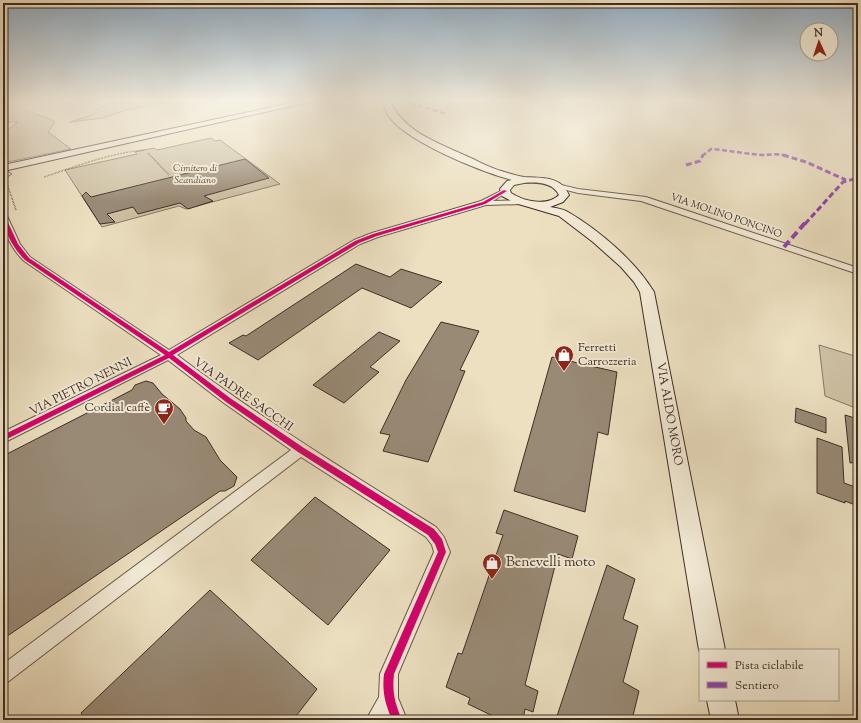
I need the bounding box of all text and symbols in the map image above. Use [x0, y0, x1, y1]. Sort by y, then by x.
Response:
north arrow [799, 22, 839, 62]
text: N [813, 25, 824, 41]
park label: Cimitero di Scandiano [173, 161, 218, 188]
street label: VIA MOLINO PONCINO [668, 190, 784, 242]
place label: Ferretti Carrozzeria [578, 339, 637, 371]
shop icon: Ferretti Carrozzeria [553, 344, 575, 372]
street label: VIA PIETRO NENNI [26, 353, 136, 421]
street label: VIA PADRE SACCHI [190, 354, 297, 436]
street label: VIA ALDO MORO [651, 361, 687, 467]
cafe icon: Cordial caffè [153, 397, 175, 425]
place label: Cordial caffè [84, 399, 150, 417]
shop icon: Benevelli moto [481, 552, 503, 580]
place label: Benevelli moto [506, 553, 596, 573]
legend [699, 649, 839, 701]
text: Pista ciclabile [735, 657, 804, 675]
text: Sentiero [735, 677, 779, 695]

